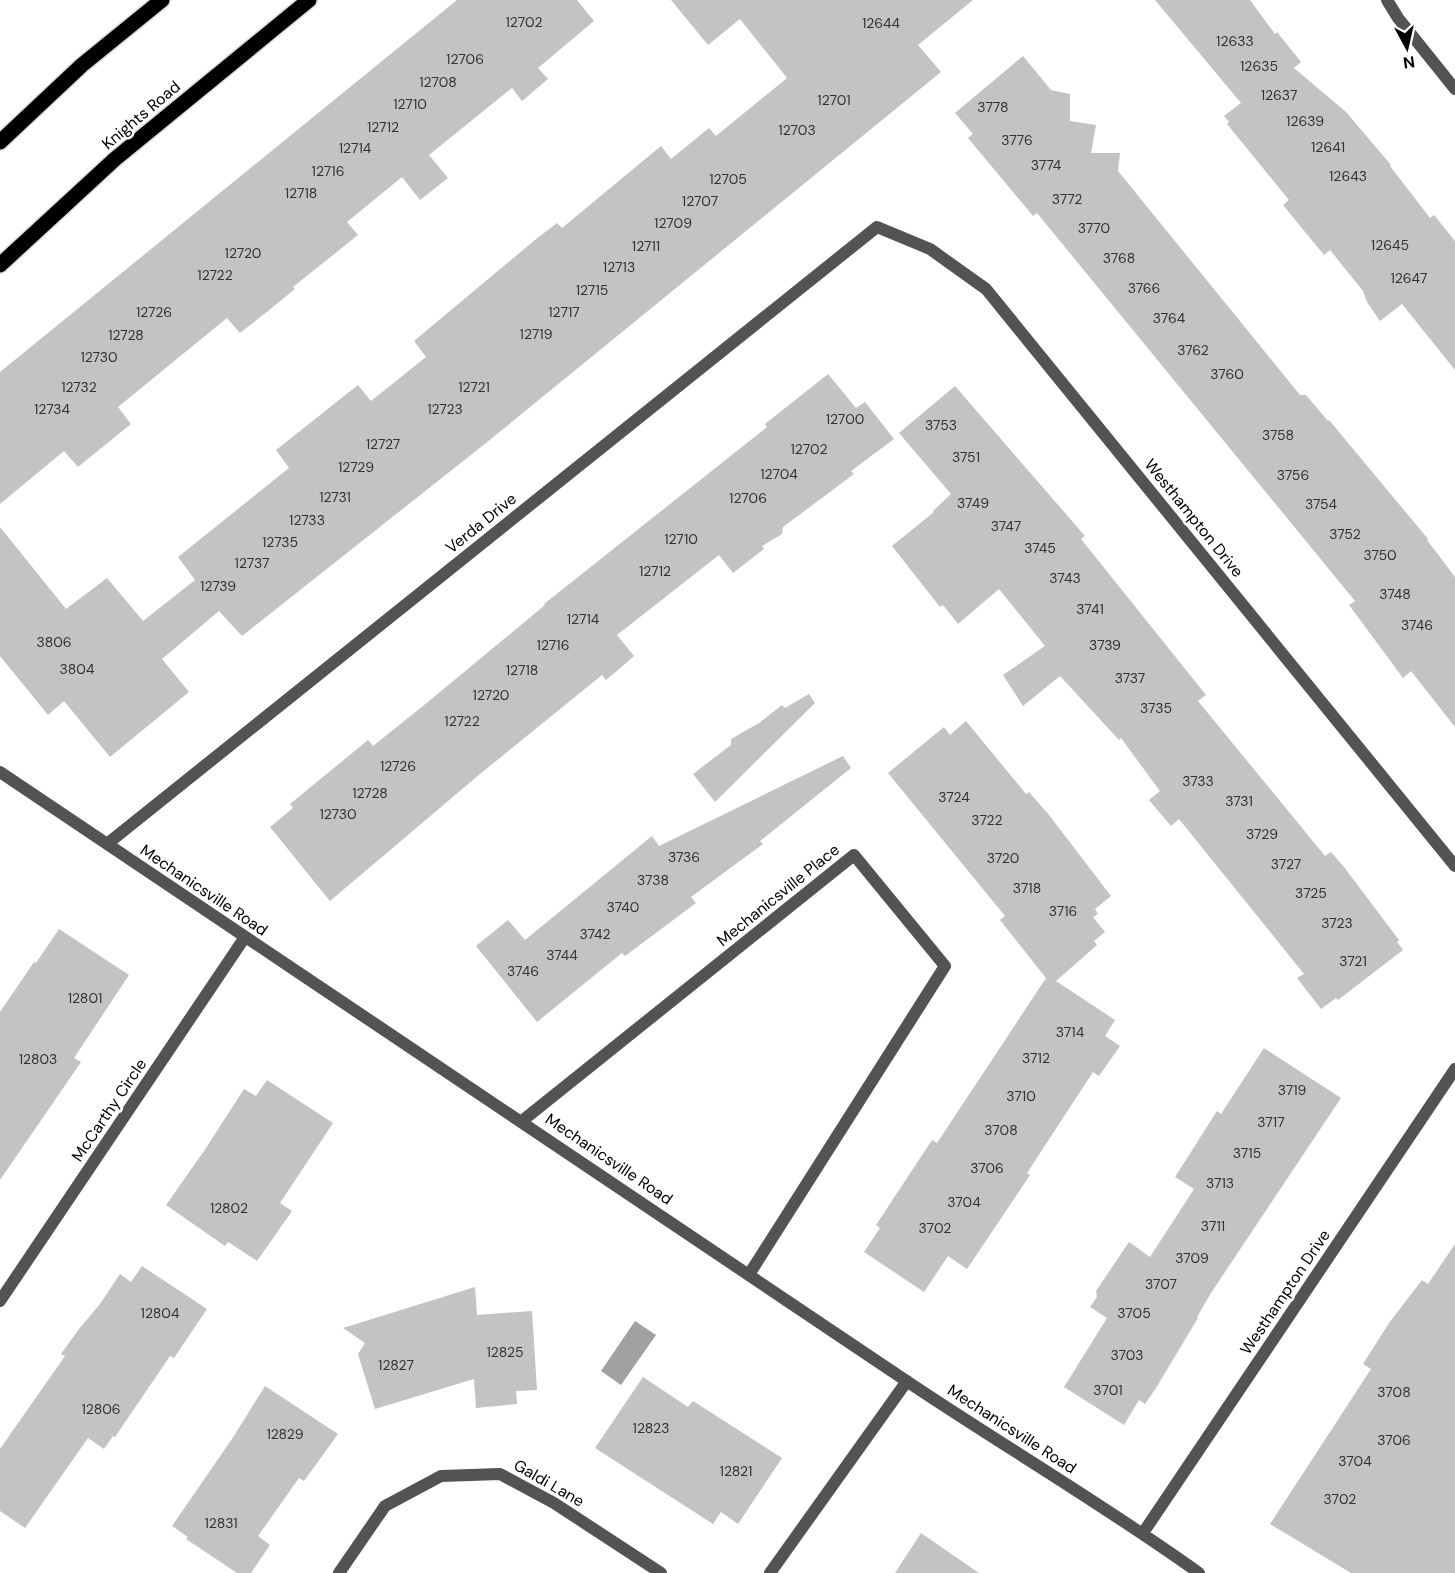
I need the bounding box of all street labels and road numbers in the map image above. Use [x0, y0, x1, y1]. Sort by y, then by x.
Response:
street label: Knights Road [97, 76, 185, 154]
street label: Westhampton Drive [1140, 454, 1248, 582]
street label: Verda Drive [441, 488, 521, 558]
street label: Mechanicsville Place [712, 839, 844, 951]
street label: Mechanicsville Road [136, 840, 272, 940]
street label: McCarthy Circle [67, 1054, 151, 1166]
street label: Mechanicsville Road [541, 1109, 677, 1209]
street label: Westhampton Drive [1235, 1225, 1335, 1359]
street label: Mechanicsville Road [944, 1380, 1080, 1478]
street label: Galdi Lane [510, 1454, 588, 1512]

